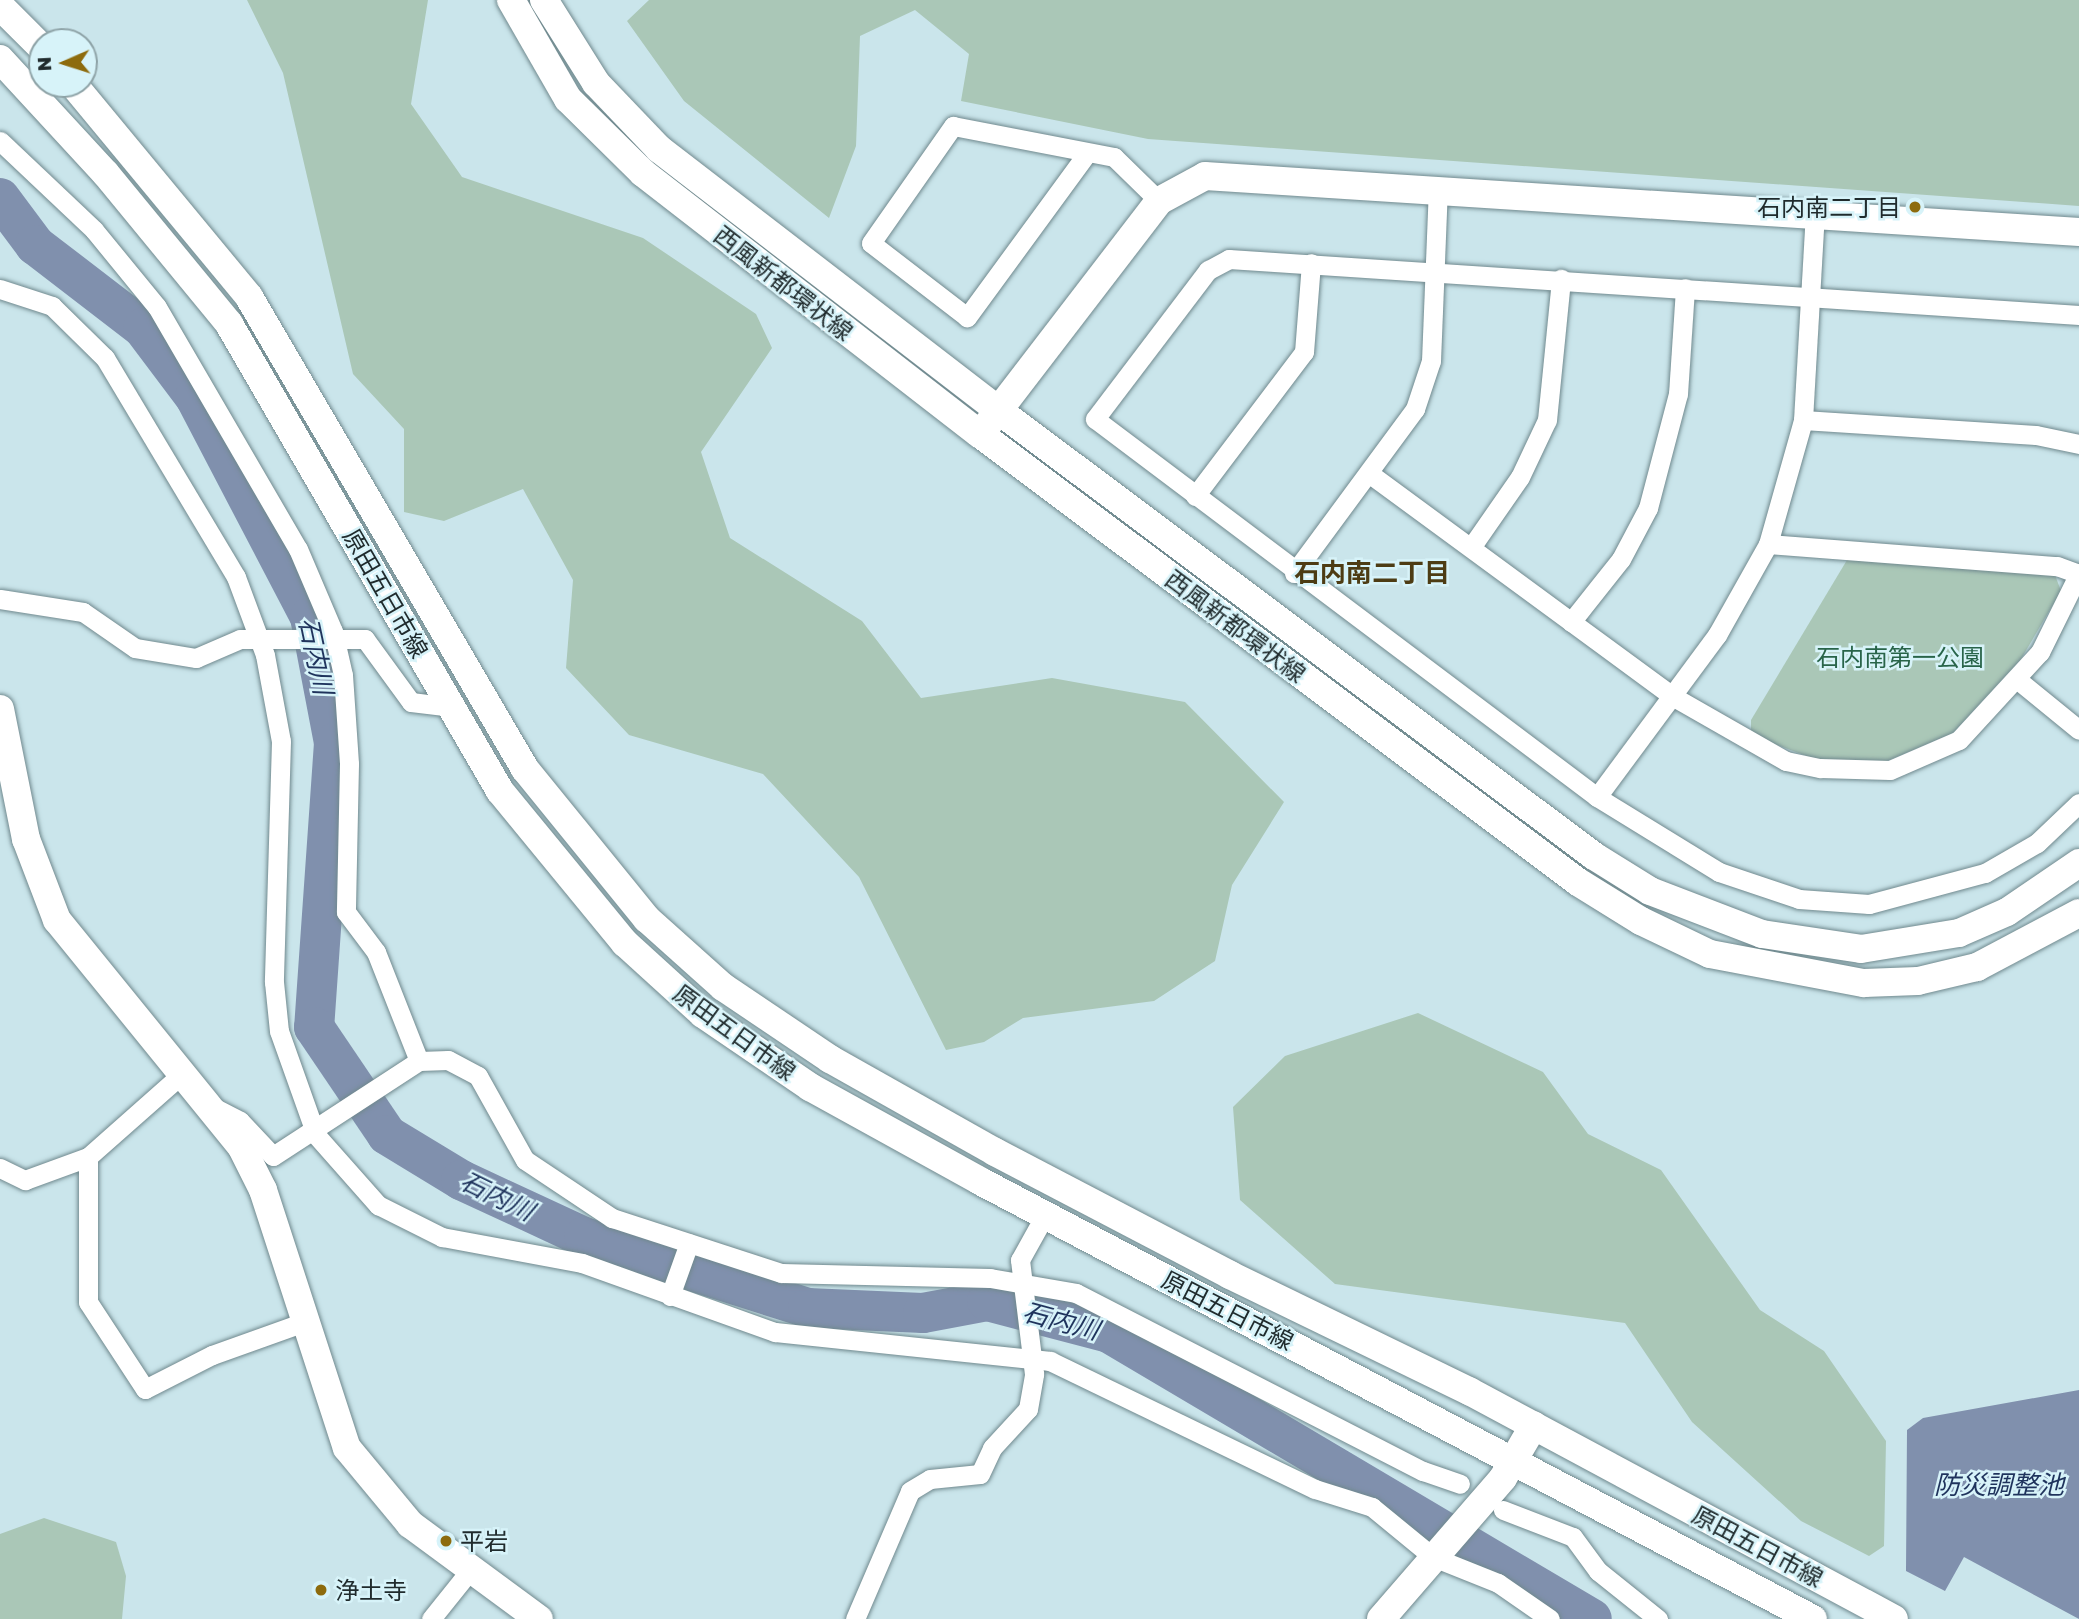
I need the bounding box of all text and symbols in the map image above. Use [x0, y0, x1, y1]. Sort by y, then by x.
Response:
north arrow [28, 28, 98, 98]
text: N [32, 56, 55, 72]
place label: 石内南二丁目 [1757, 193, 1901, 221]
marker: 石内南二丁目 [1907, 199, 1923, 215]
street label: 西風新都環状線 [709, 220, 859, 346]
street label: 原田五日市線 [338, 523, 434, 663]
district label: 石内南二丁目 [1294, 557, 1450, 589]
street label: 西風新都環状線 [1160, 564, 1312, 688]
water label: 石内川 [293, 615, 339, 697]
park label: 石内南第一公園 [1816, 643, 1984, 671]
street label: 原田五日市線 [668, 978, 802, 1086]
water label: 石内川 [455, 1165, 539, 1227]
street label: 原田五日市線 [1157, 1264, 1299, 1356]
water label: 石内川 [1019, 1296, 1103, 1346]
water label: 防災調整池 [1934, 1469, 2064, 1501]
street label: 原田五日市線 [1688, 1499, 1828, 1593]
place label: 平岩 [460, 1527, 508, 1555]
marker: 平岩 [438, 1533, 454, 1549]
place label: 浄土寺 [335, 1576, 407, 1604]
marker: 浄土寺 [313, 1582, 329, 1598]

